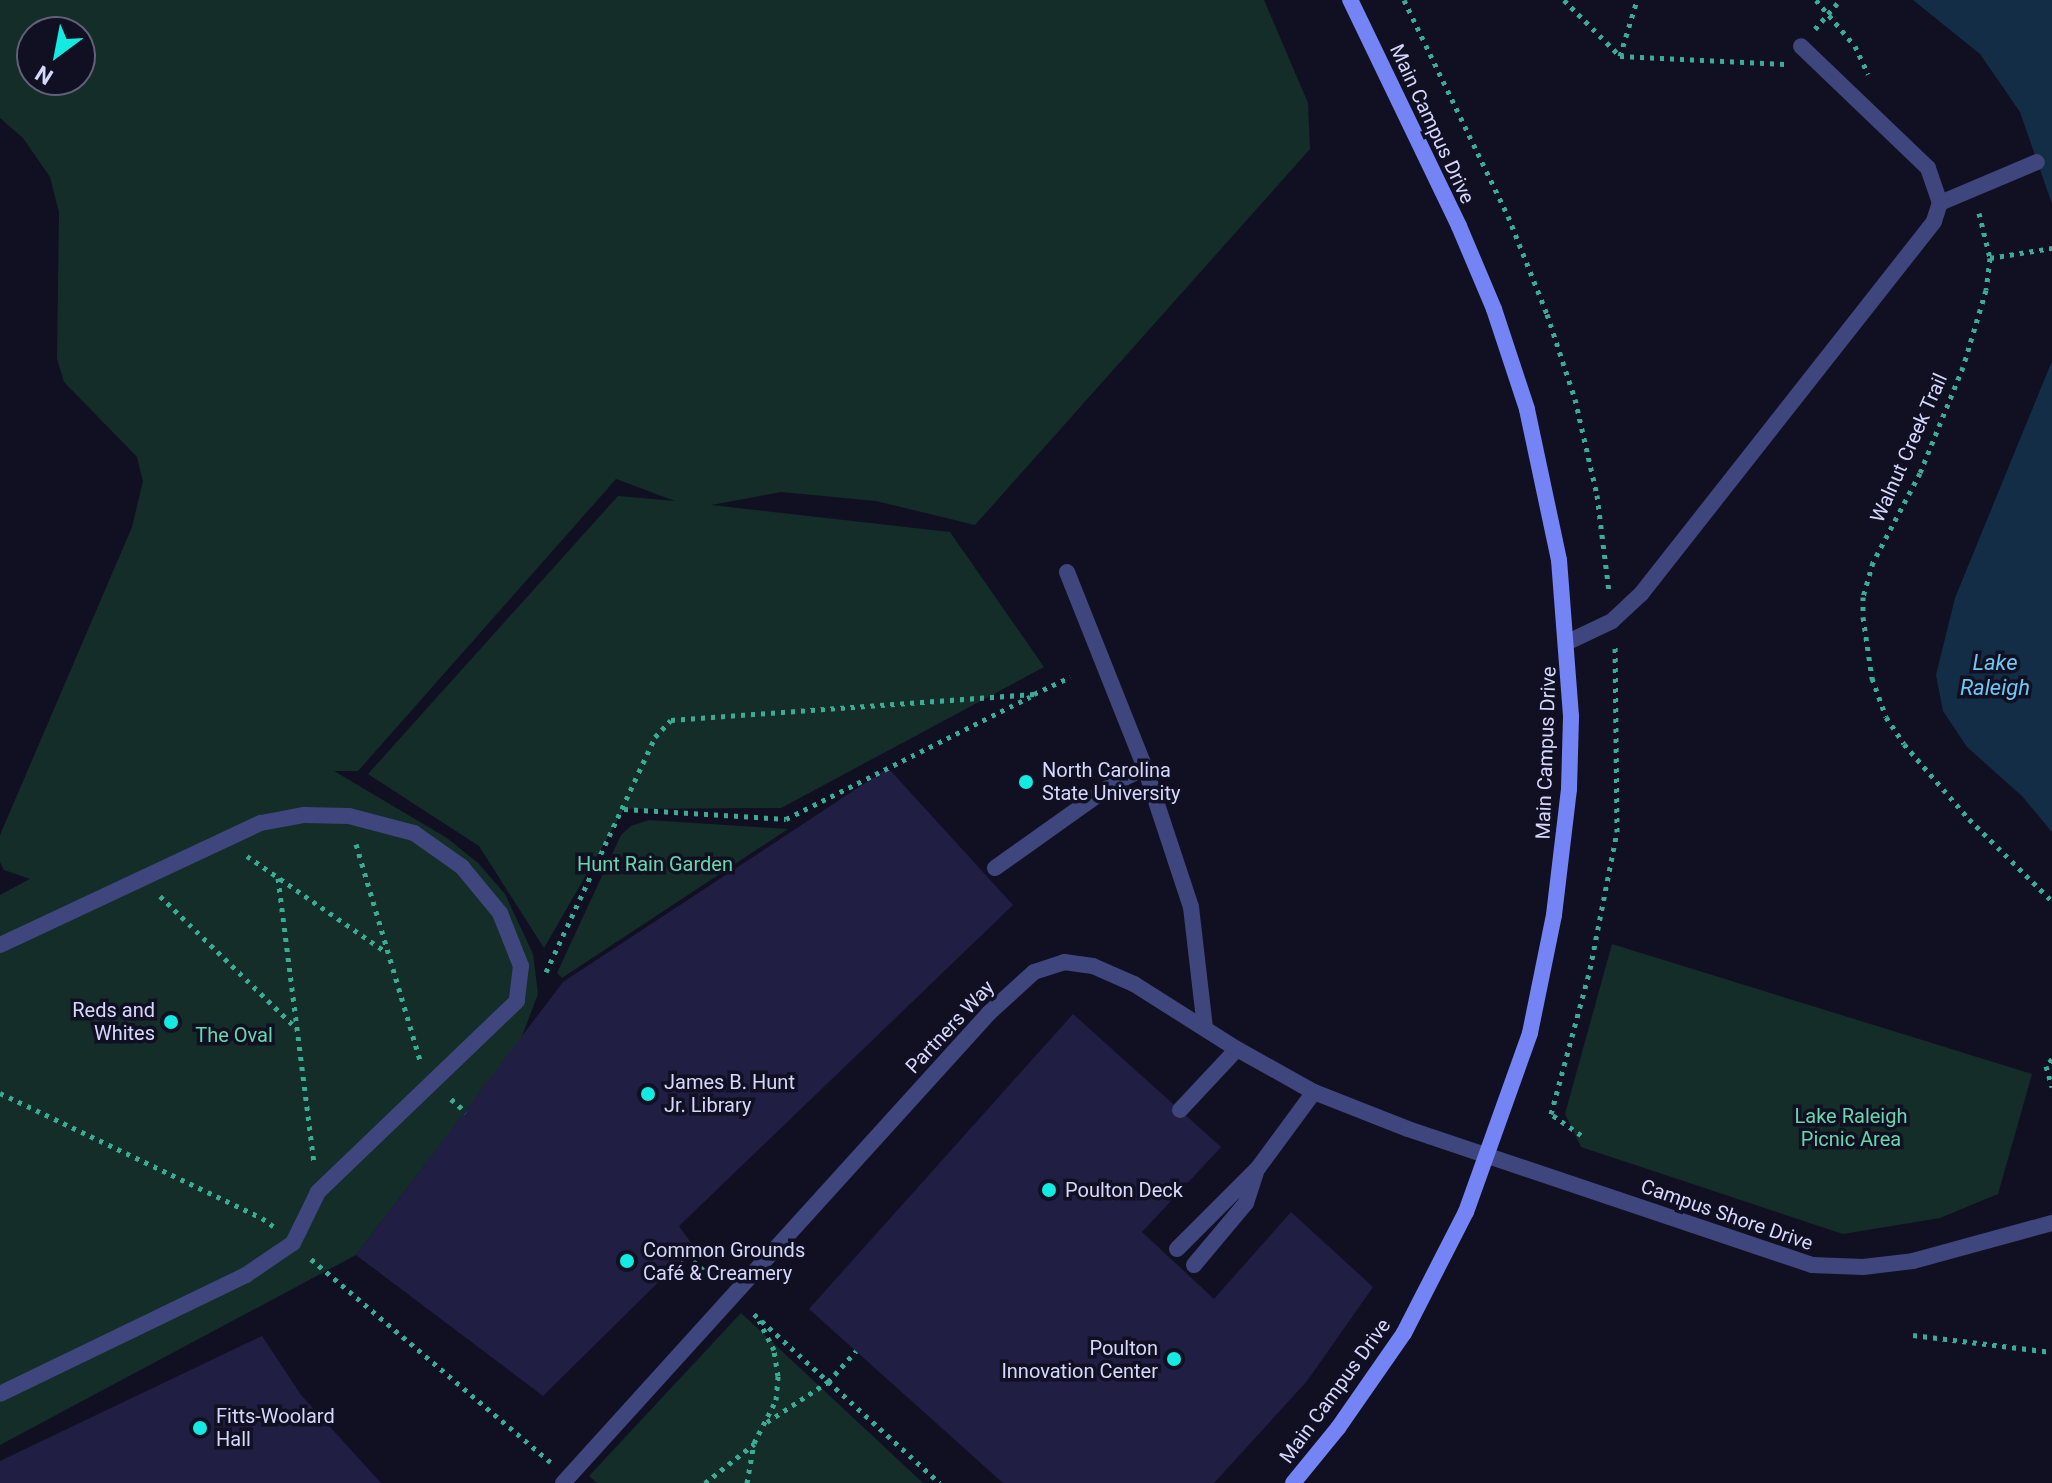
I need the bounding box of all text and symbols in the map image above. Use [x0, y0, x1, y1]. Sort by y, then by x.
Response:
north arrow [16, 16, 96, 96]
street label: Main Campus Drive [1385, 40, 1479, 208]
text: N [31, 60, 57, 90]
street label: Walnut Creek Trail [1865, 370, 1953, 526]
water label: Lake Raleigh [1960, 649, 2030, 700]
street label: Main Campus Drive [1531, 666, 1561, 840]
place label: North Carolina State University [1042, 758, 1180, 805]
marker: North Carolina State University [1017, 773, 1035, 791]
park label: Hunt Rain Garden [577, 852, 733, 876]
street label: Partners Way [901, 975, 999, 1079]
place label: Reds and Whites [72, 998, 155, 1045]
marker: Reds and Whites [162, 1013, 180, 1031]
park label: The Oval [195, 1023, 273, 1047]
place label: James B. Hunt Jr. Library [664, 1070, 795, 1117]
marker: James B. Hunt Jr. Library [639, 1085, 657, 1103]
park label: Lake Raleigh Picnic Area [1795, 1104, 1907, 1151]
street label: Campus Shore Drive [1638, 1174, 1816, 1256]
place label: Poulton Deck [1065, 1178, 1183, 1202]
marker: Poulton Deck [1040, 1181, 1058, 1199]
place label: Common Grounds Café & Creamery [643, 1238, 805, 1285]
marker: Common Grounds Café & Creamery [618, 1252, 636, 1270]
street label: Main Campus Drive [1274, 1314, 1396, 1468]
place label: Poulton Innovation Center [1001, 1336, 1158, 1383]
marker: Poulton Innovation Center [1165, 1350, 1183, 1368]
place label: Fitts-Woolard Hall [216, 1404, 335, 1451]
marker: Fitts-Woolard Hall [191, 1419, 209, 1437]

